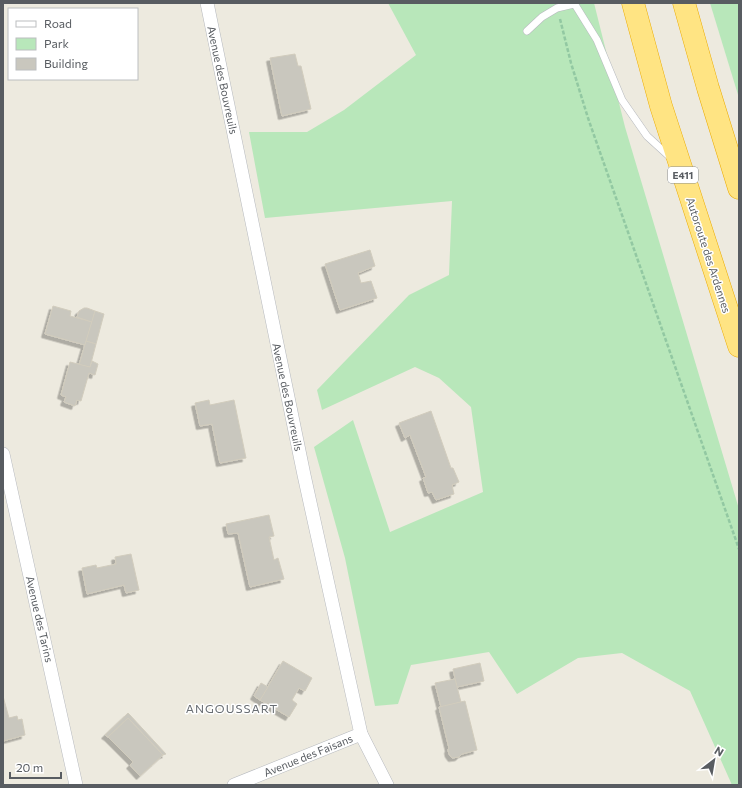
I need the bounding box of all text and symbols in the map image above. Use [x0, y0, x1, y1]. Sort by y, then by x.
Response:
legend [8, 8, 138, 80]
text: Road [44, 16, 72, 30]
street label: Avenue des Bouvreuils [205, 25, 241, 135]
text: Park [44, 36, 70, 50]
text: Building [44, 56, 88, 70]
road number: E411 [668, 167, 698, 183]
street label: Autoroute des Ardennes [684, 196, 734, 314]
street label: Avenue des Bouvreuils [270, 342, 306, 452]
street label: Avenue des Tarins [24, 574, 56, 664]
district label: ANGOUSSART [186, 701, 278, 715]
street label: Avenue des Faisans [262, 731, 354, 779]
north arrow [694, 740, 734, 780]
text: N [713, 743, 726, 759]
scale bar [10, 754, 61, 780]
text: 20 m [16, 760, 43, 774]

